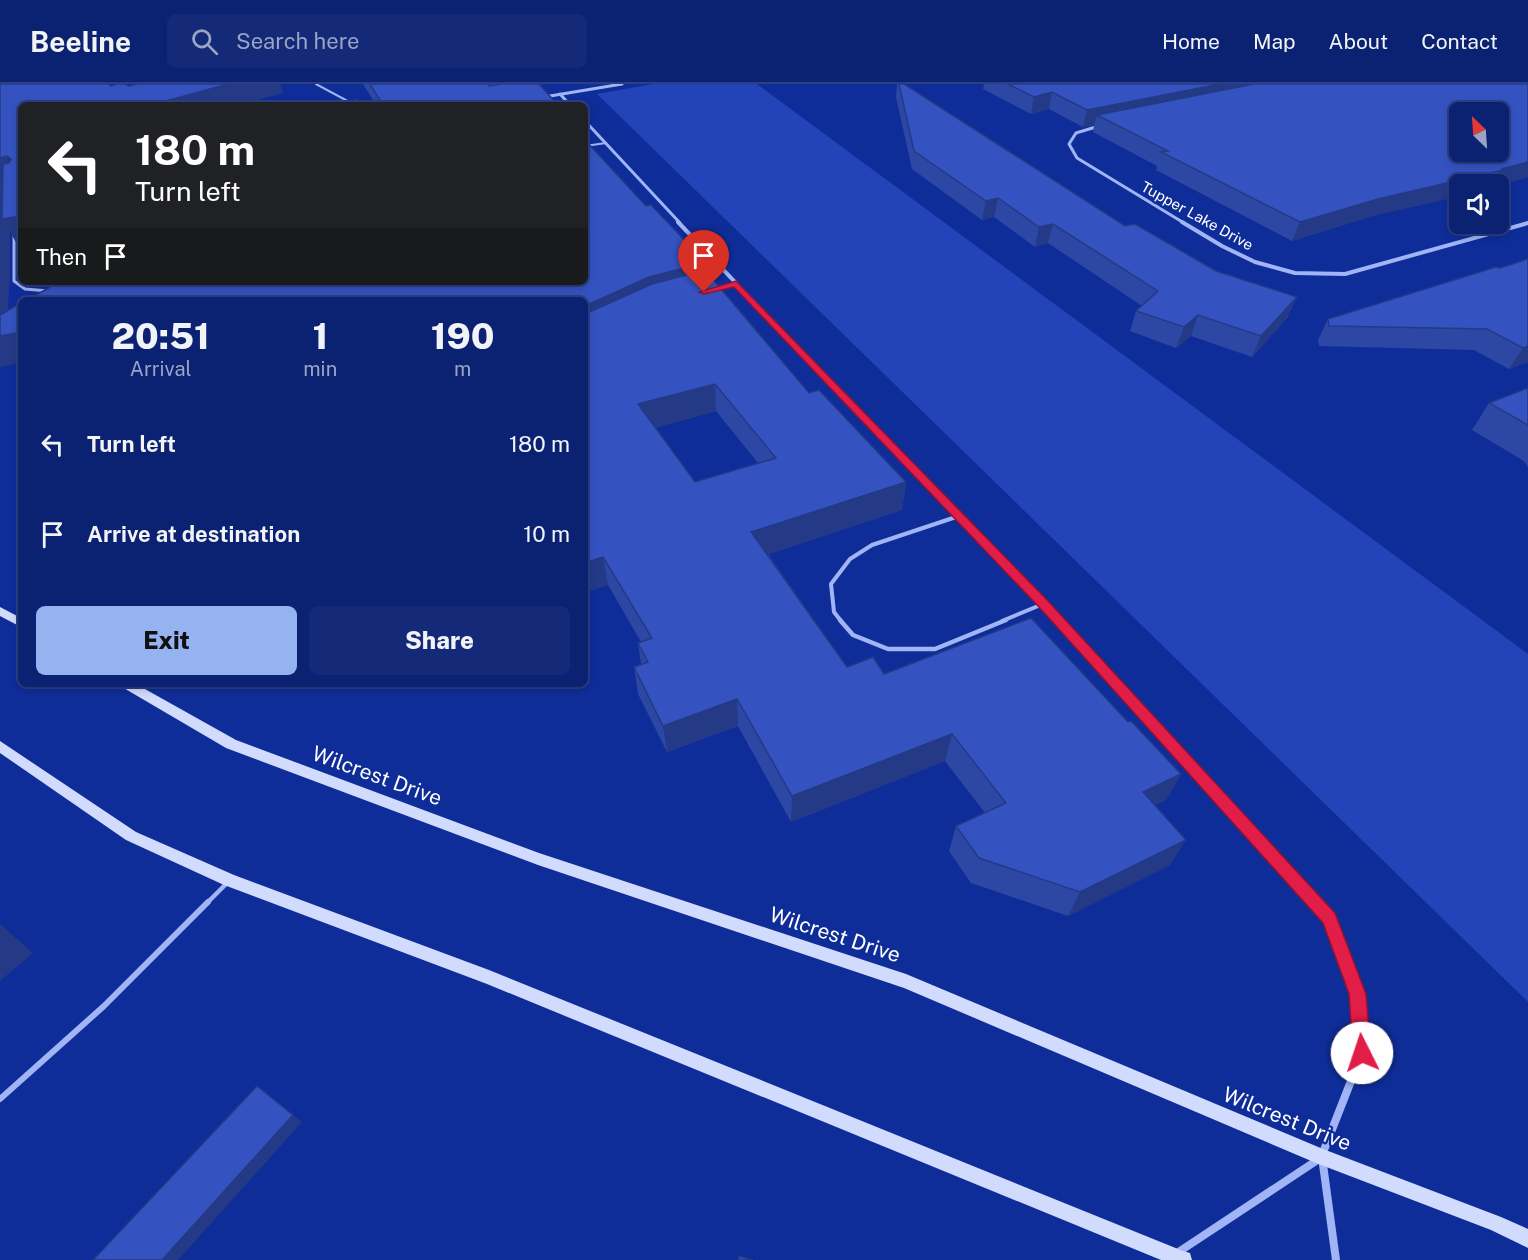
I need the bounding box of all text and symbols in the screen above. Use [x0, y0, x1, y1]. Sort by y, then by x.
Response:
search box [167, 14, 587, 68]
text: Beeline [30, 25, 131, 58]
icon: search [188, 25, 221, 58]
text: Search here [236, 28, 360, 54]
text: Home [1162, 29, 1220, 54]
text: Map [1253, 29, 1296, 54]
text: About [1329, 29, 1388, 54]
text: Contact [1421, 29, 1498, 54]
north arrow [1449, 102, 1509, 162]
map controls [1449, 102, 1509, 234]
text: 180 m [135, 125, 255, 174]
icon: left [36, 126, 114, 204]
button: sound [1449, 174, 1509, 234]
text: Turn left [135, 175, 241, 207]
street label: Tupper Lake Drive [1138, 178, 1256, 253]
pin [678, 230, 729, 292]
icon: arrive [687, 239, 720, 272]
icon: arrive [99, 240, 132, 273]
text: Then [36, 244, 87, 270]
text: 20:51 [112, 315, 210, 357]
text: 1 [312, 315, 328, 357]
text: 190 [431, 315, 494, 357]
text: Arrival [130, 357, 192, 381]
text: min [303, 357, 337, 381]
text: m [454, 357, 471, 381]
icon: left [36, 428, 69, 461]
text: Turn left [87, 431, 176, 457]
text: 180 m [509, 431, 570, 457]
icon: arrive [36, 518, 69, 551]
text: Arrive at destination [87, 521, 300, 547]
text: 10 m [523, 521, 570, 547]
button: Exit [36, 606, 297, 675]
button: Share [309, 606, 570, 675]
street label: Wilcrest Drive [309, 740, 445, 811]
street label: Wilcrest Drive [767, 902, 904, 967]
position arrow [1330, 1021, 1394, 1085]
street label: Wilcrest Drive [1219, 1081, 1355, 1156]

